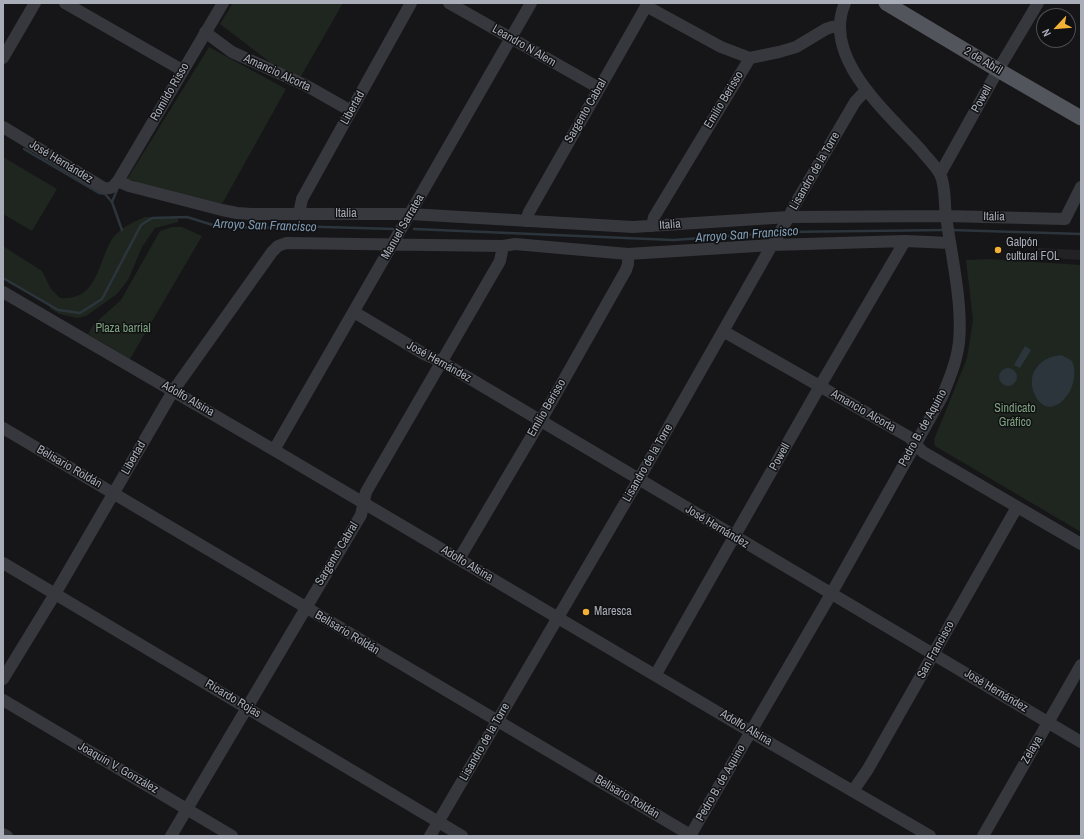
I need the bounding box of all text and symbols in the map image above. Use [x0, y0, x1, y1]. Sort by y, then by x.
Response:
north arrow [1036, 8, 1076, 48]
street label: Leandro N Alem [490, 22, 558, 70]
text: N [1038, 27, 1054, 39]
street label: 2 de Abril [961, 44, 1005, 78]
street label: Amancio Alcorta [241, 51, 313, 95]
street label: Romildo Risso [148, 60, 192, 124]
street label: Emilio Berisso [701, 69, 747, 131]
street label: Sargento Cabral [562, 76, 610, 146]
street label: Powell [969, 83, 995, 115]
street label: Libertad [338, 89, 368, 127]
street label: Lisandro de la Torre [787, 130, 843, 212]
street label: José Hernández [27, 137, 95, 187]
street label: Manuel Sarratea [379, 192, 427, 262]
street label: Italia [335, 207, 357, 221]
street label: Italia [983, 210, 1005, 224]
water label: Arroyo San Francisco [213, 216, 317, 236]
street label: Italia [659, 217, 681, 233]
water label: Arroyo San Francisco [695, 224, 799, 246]
place label: Galpón cultural FOL [1006, 236, 1060, 264]
marker: Galpón cultural FOL [993, 245, 1003, 255]
park label: Plaza barrial [95, 322, 151, 336]
street label: José Hernández [404, 338, 474, 386]
street label: Emilio Berisso [525, 377, 569, 439]
street label: Adolfo Alsina [159, 378, 217, 420]
street label: Amancio Alcorta [828, 387, 898, 435]
street label: Pedro B. de Aquino [896, 387, 950, 469]
park label: Sindicato Gráfico [994, 402, 1036, 430]
street label: Lisandro de la Torre [620, 422, 676, 504]
street label: Libertad [119, 439, 149, 477]
street label: Powell [767, 441, 793, 473]
street label: Belisario Roldán [34, 443, 104, 491]
street label: José Hernández [683, 502, 751, 552]
street label: Sargento Cabral [312, 520, 362, 588]
street label: Adolfo Alsina [438, 543, 496, 585]
place label: Maresca [594, 605, 632, 619]
marker: Maresca [581, 607, 591, 617]
street label: Belisario Roldán [312, 608, 382, 658]
street label: San Francisco [914, 619, 958, 681]
street label: José Hernández [962, 666, 1030, 716]
street label: Ricardo Rojas [203, 677, 263, 721]
street label: Lisandro de la Torre [457, 701, 513, 783]
street label: Adolfo Alsina [717, 707, 775, 749]
street label: Zelaya [1018, 734, 1046, 766]
street label: Joaquín V. González [75, 739, 161, 797]
street label: Pedro B. de Aquino [693, 742, 749, 824]
street label: Belisario Roldán [592, 772, 662, 822]

